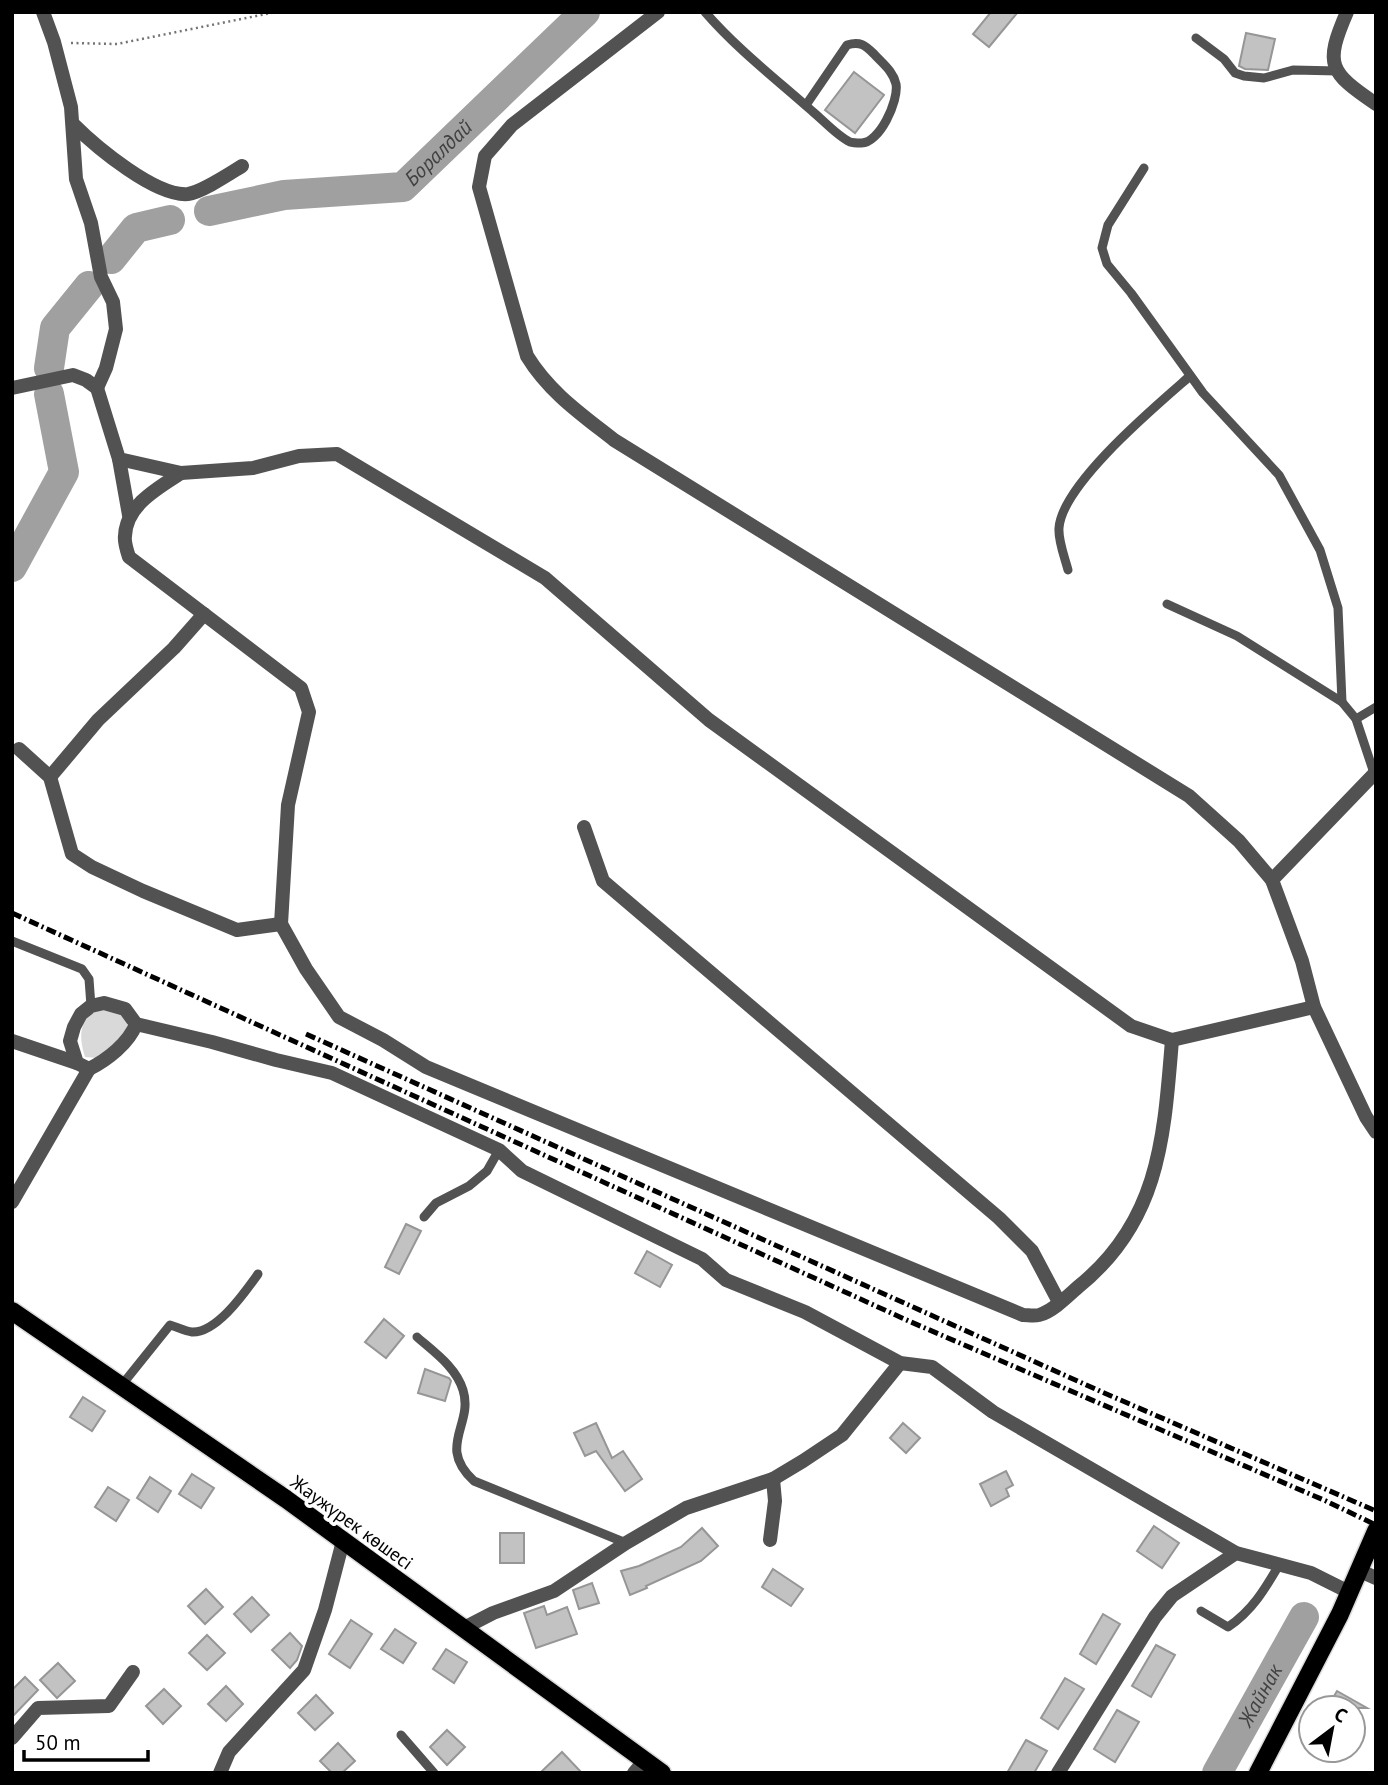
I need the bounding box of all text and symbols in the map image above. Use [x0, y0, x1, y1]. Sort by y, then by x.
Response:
water label: Боралдай [398, 114, 478, 192]
street label: Жаужүрек көшесі [285, 1469, 418, 1574]
water label: Жайнак [1231, 1658, 1289, 1732]
north arrow [1297, 1694, 1367, 1764]
text: С [1330, 1702, 1352, 1728]
scale bar [24, 1718, 149, 1762]
text: 50 m [35, 1729, 81, 1756]

